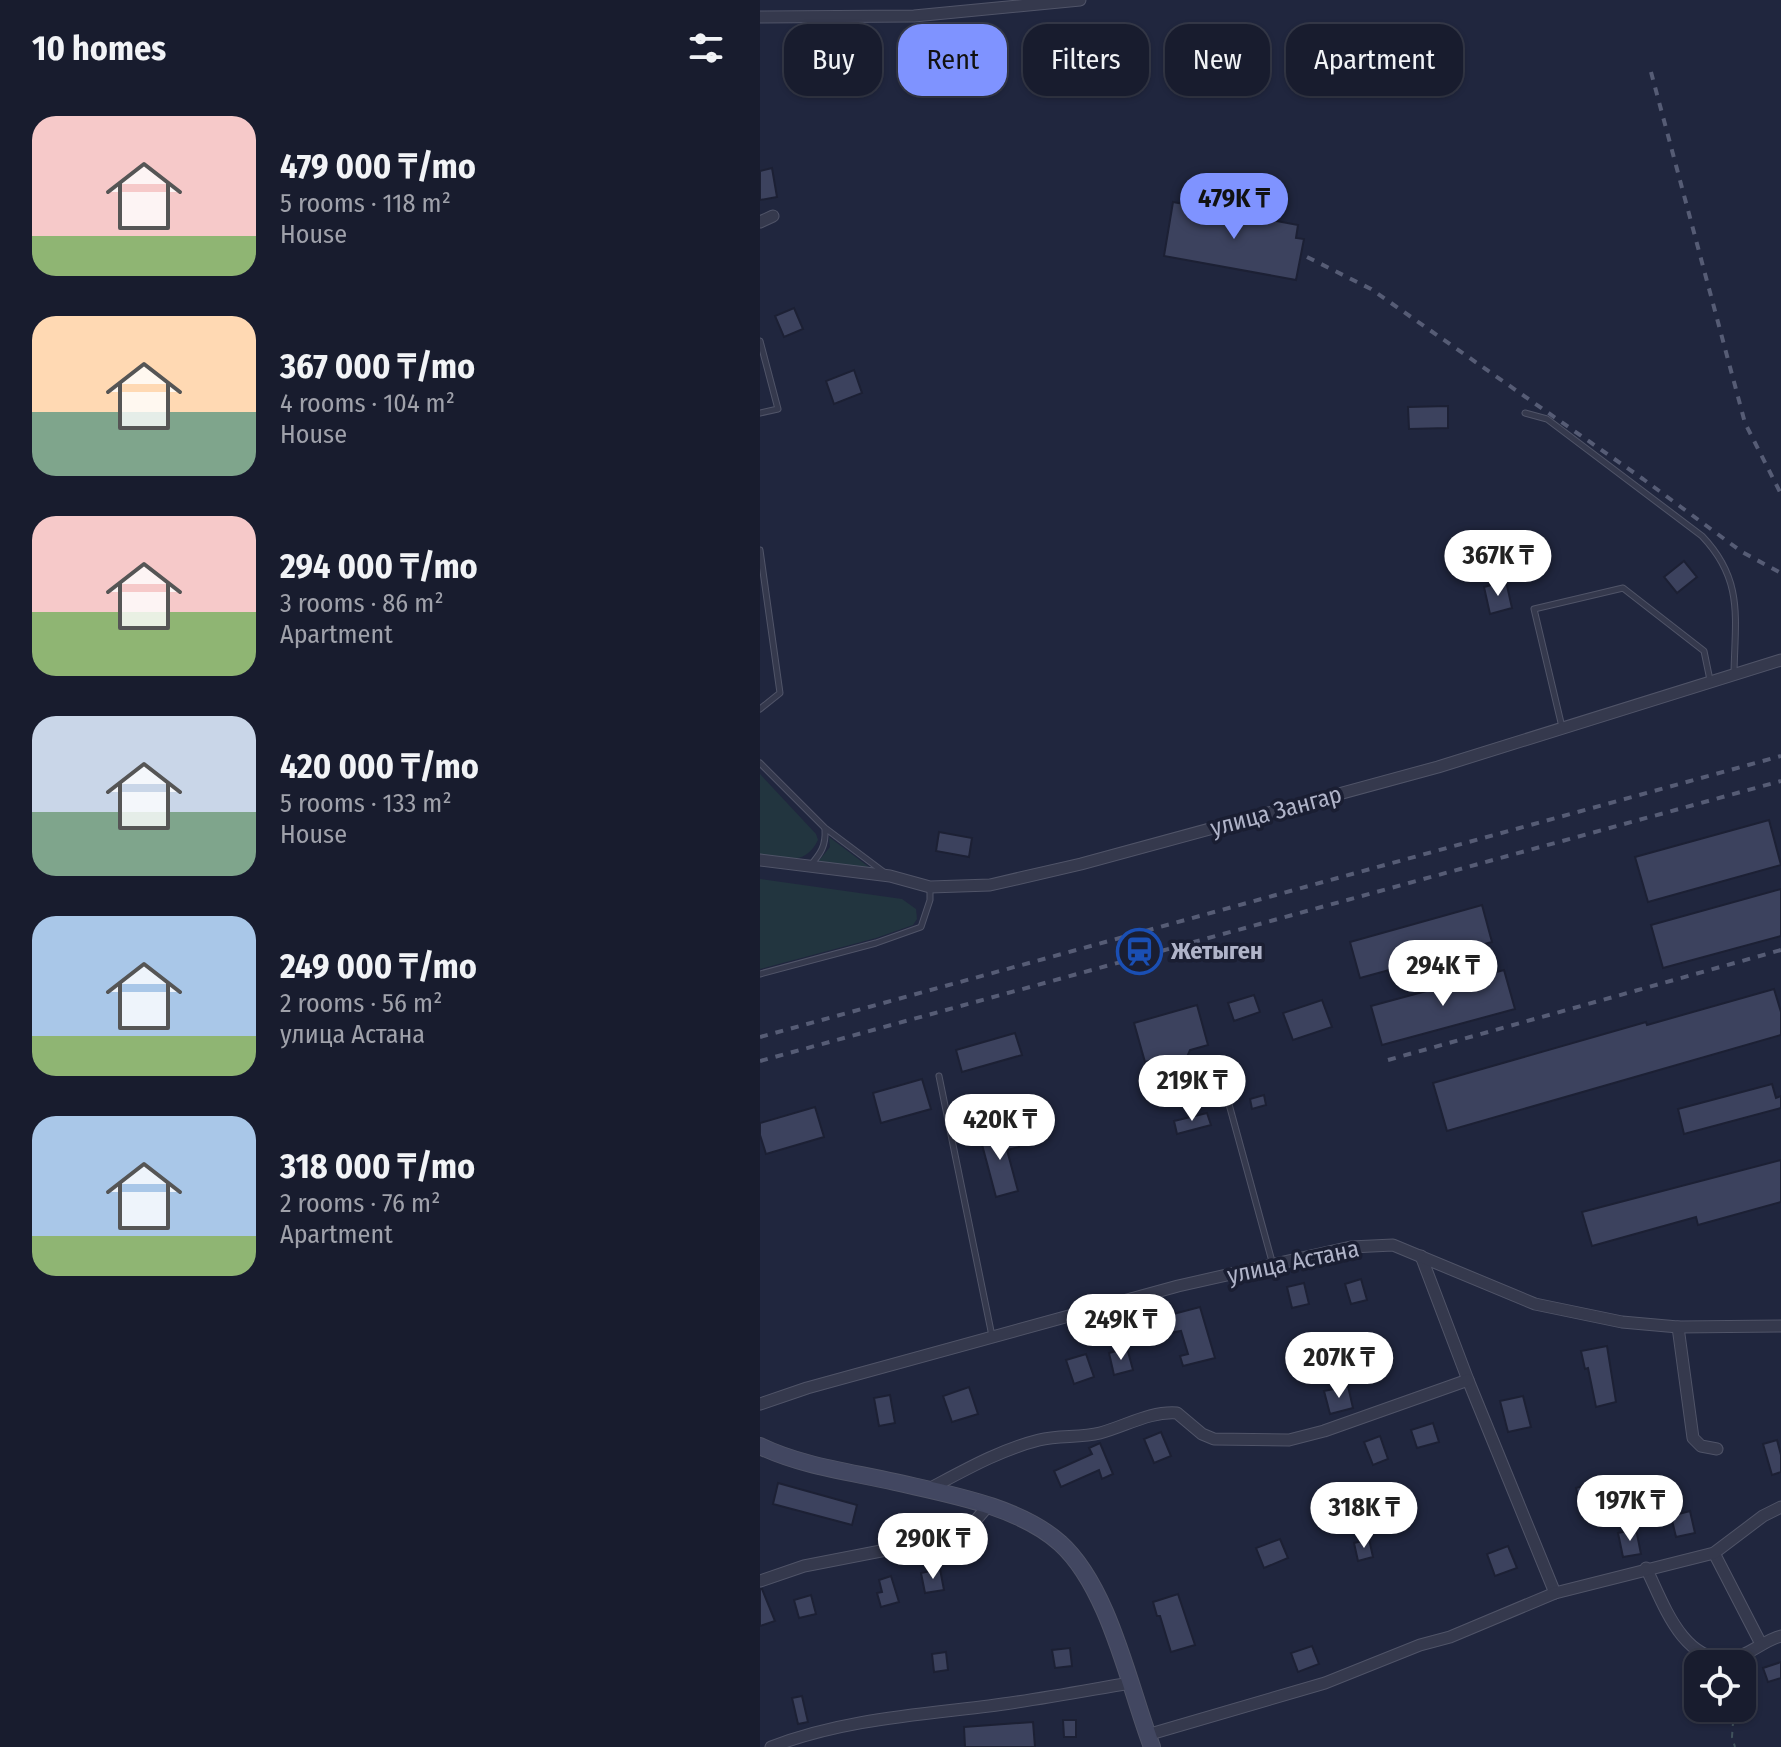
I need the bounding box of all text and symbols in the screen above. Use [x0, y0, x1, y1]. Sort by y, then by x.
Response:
chip: Buy [784, 24, 882, 96]
chip: Rent [898, 24, 1007, 96]
chip: Filters [1023, 24, 1149, 96]
chip: New [1165, 24, 1270, 96]
chip: Apartment [1286, 24, 1463, 96]
icon: filters [684, 26, 728, 70]
text: 10 homes [32, 28, 166, 69]
text: 479 000 ₸/mo [280, 146, 476, 187]
icon: home [96, 148, 192, 244]
pin: 479K ₸ [1169, 173, 1299, 241]
text: 479K ₸ [1198, 183, 1270, 214]
text: 5 rooms · 118 m² [280, 188, 451, 219]
text: House [280, 219, 347, 250]
text: 367 000 ₸/mo [280, 346, 475, 387]
icon: home [96, 348, 192, 444]
text: 4 rooms · 104 m² [280, 388, 455, 419]
text: House [280, 419, 347, 450]
pin: 367K ₸ [1433, 530, 1563, 598]
text: 367K ₸ [1462, 540, 1534, 571]
text: 294 000 ₸/mo [280, 546, 478, 587]
icon: home [96, 548, 192, 644]
text: 3 rooms · 86 m² [280, 588, 444, 619]
text: Apartment [280, 619, 393, 650]
text: 420 000 ₸/mo [280, 746, 479, 787]
icon: home [96, 748, 192, 844]
street label: улица Зангар [1207, 780, 1345, 842]
text: 5 rooms · 133 m² [280, 788, 452, 819]
text: House [280, 819, 347, 850]
station icon: Жетыген [1116, 927, 1164, 975]
place label: Жетыген [1170, 937, 1263, 965]
pin: 294K ₸ [1378, 940, 1508, 1008]
text: 249 000 ₸/mo [280, 946, 477, 987]
icon: home [96, 948, 192, 1044]
text: 294K ₸ [1406, 950, 1480, 981]
text: 2 rooms · 56 m² [280, 988, 442, 1019]
text: улица Астана [280, 1019, 425, 1050]
pin: 219K ₸ [1127, 1055, 1257, 1123]
text: 219K ₸ [1157, 1065, 1227, 1096]
pin: 420K ₸ [935, 1094, 1065, 1162]
text: 420K ₸ [963, 1104, 1037, 1135]
text: 318 000 ₸/mo [280, 1146, 475, 1187]
icon: home [96, 1148, 192, 1244]
text: 2 rooms · 76 m² [280, 1188, 440, 1219]
text: Apartment [280, 1219, 393, 1250]
street label: улица Астана [1225, 1234, 1361, 1290]
pin: 249K ₸ [1056, 1294, 1186, 1362]
text: 249K ₸ [1085, 1304, 1157, 1335]
pin: 207K ₸ [1274, 1332, 1404, 1400]
text: 207K ₸ [1303, 1342, 1375, 1373]
pin: 197K ₸ [1565, 1475, 1695, 1543]
pin: 318K ₸ [1299, 1482, 1429, 1550]
text: 197K ₸ [1595, 1485, 1665, 1516]
text: 318K ₸ [1328, 1492, 1400, 1523]
pin: 290K ₸ [868, 1513, 998, 1581]
text: 290K ₸ [896, 1523, 970, 1554]
map controls [1684, 1650, 1756, 1722]
button: locate [1684, 1650, 1756, 1722]

